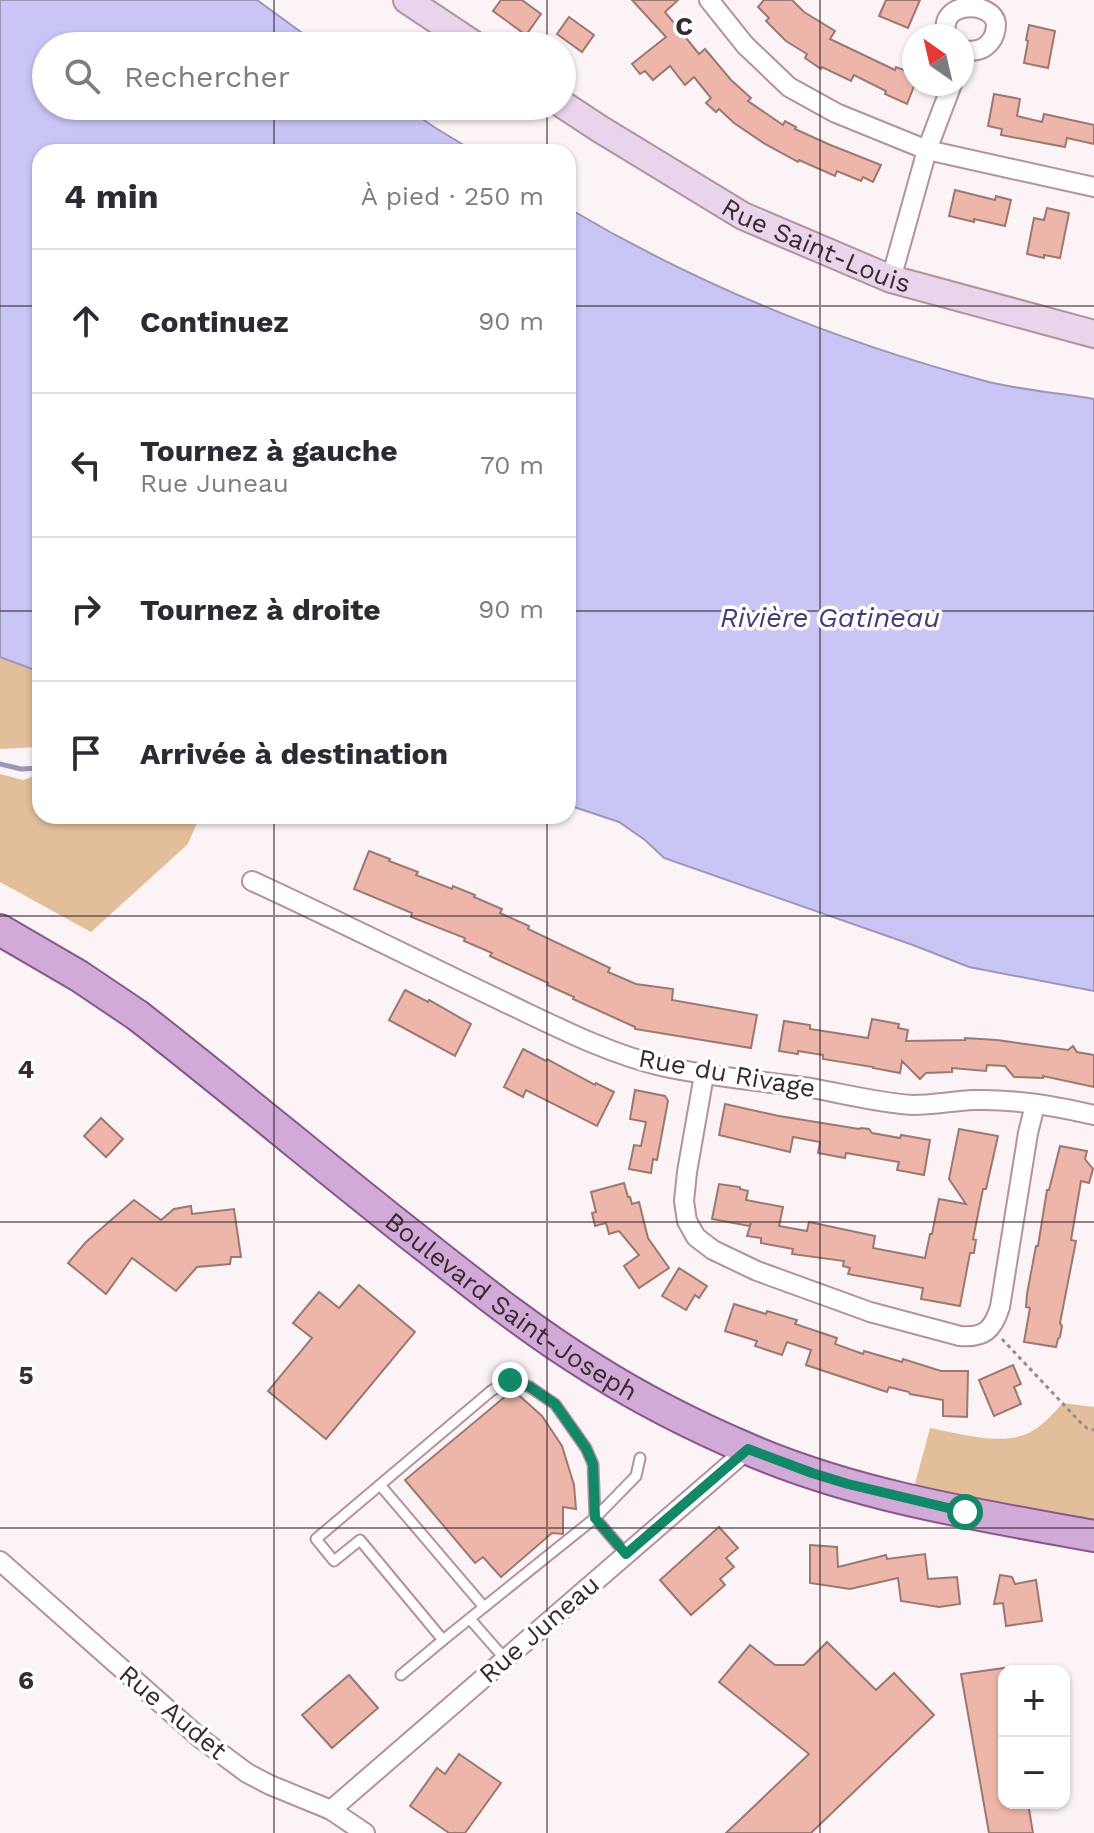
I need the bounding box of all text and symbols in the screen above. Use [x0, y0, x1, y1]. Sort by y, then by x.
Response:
text: C [675, 11, 693, 41]
north arrow [902, 24, 974, 96]
search box [32, 32, 576, 120]
icon: search [60, 54, 104, 98]
text: Rechercher [124, 59, 290, 94]
text: 4 min [64, 176, 159, 216]
text: À pied · 250 m [361, 181, 544, 211]
street label: Rue Saint-Louis [716, 192, 914, 299]
icon: ahead [64, 299, 108, 343]
text: Continuez [140, 304, 289, 339]
text: 90 m [478, 306, 544, 336]
text: Tournez à gauche [140, 433, 398, 468]
icon: left [64, 443, 108, 487]
text: 70 m [480, 450, 544, 480]
text: Rue Juneau [140, 468, 289, 498]
icon: right [64, 587, 108, 631]
text: Tournez à droite [140, 592, 381, 627]
text: 90 m [478, 594, 544, 624]
water label: Rivière Gatineau [720, 601, 940, 634]
icon: arrive [64, 731, 108, 775]
text: Arrivée à destination [140, 736, 448, 771]
street label: Rue du Rivage [636, 1043, 818, 1103]
text: 4 [18, 1054, 35, 1084]
street label: Boulevard Saint-Joseph [379, 1206, 643, 1407]
text: 5 [18, 1360, 34, 1390]
route end [492, 1362, 528, 1398]
route start [947, 1494, 983, 1530]
street label: Rue Juneau [473, 1569, 605, 1689]
street label: Rue Audet [113, 1659, 233, 1766]
text: 6 [18, 1665, 34, 1695]
map controls [998, 1665, 1070, 1809]
button: + [998, 1665, 1070, 1737]
button: − [998, 1737, 1070, 1809]

